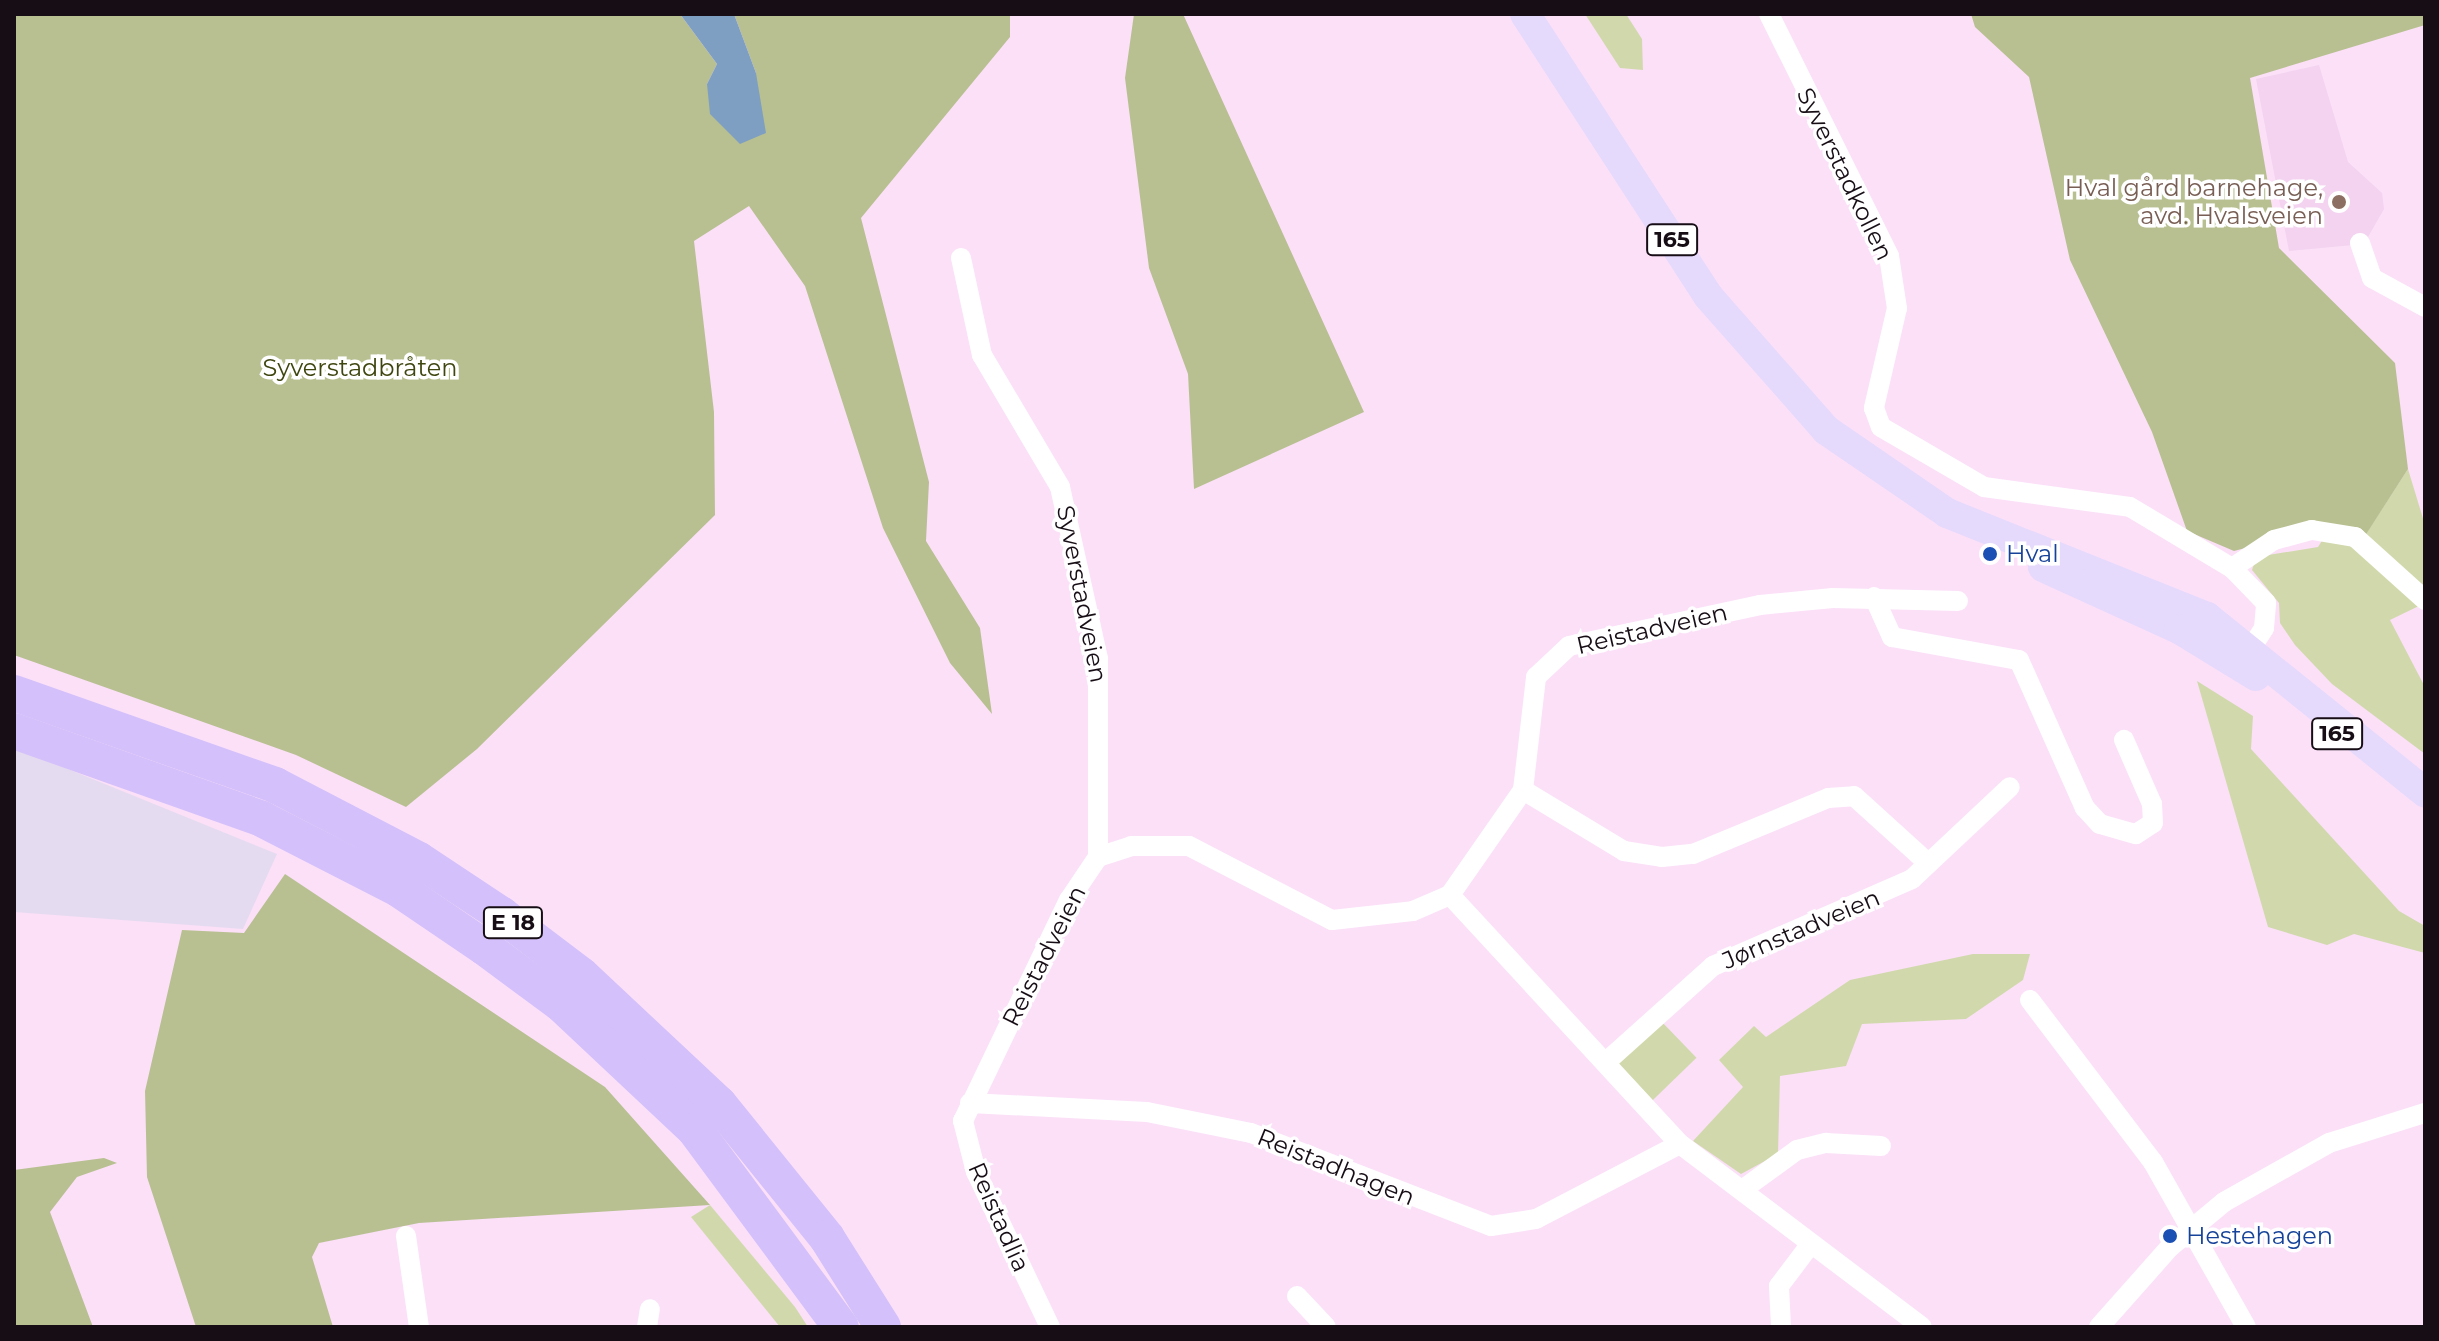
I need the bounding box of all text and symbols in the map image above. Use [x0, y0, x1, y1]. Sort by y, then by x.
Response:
street label: Syverstadkollen [1791, 83, 1899, 265]
place label: Hval gård barnehage, avd. Hvalsveien [2065, 174, 2323, 230]
marker: Hval gård barnehage, avd. Hvalsveien [2330, 193, 2348, 211]
road number: 165 [1646, 222, 1698, 258]
park label: Syverstadbråten [263, 354, 457, 382]
street label: Syverstadveien [1051, 503, 1113, 685]
place label: Hval [2006, 540, 2059, 568]
marker: Hval [1981, 545, 1999, 563]
street label: Reistadveien [1574, 598, 1730, 660]
road number: 165 [2311, 716, 2363, 752]
street label: Reistadveien [996, 881, 1092, 1031]
street label: Jørnstadveien [1718, 883, 1884, 975]
road number: E 18 [481, 905, 545, 941]
street label: Reistadhagen [1253, 1122, 1419, 1212]
street label: Reistadlia [962, 1158, 1036, 1276]
place label: Hestehagen [2186, 1222, 2333, 1250]
marker: Hestehagen [2161, 1227, 2179, 1245]

